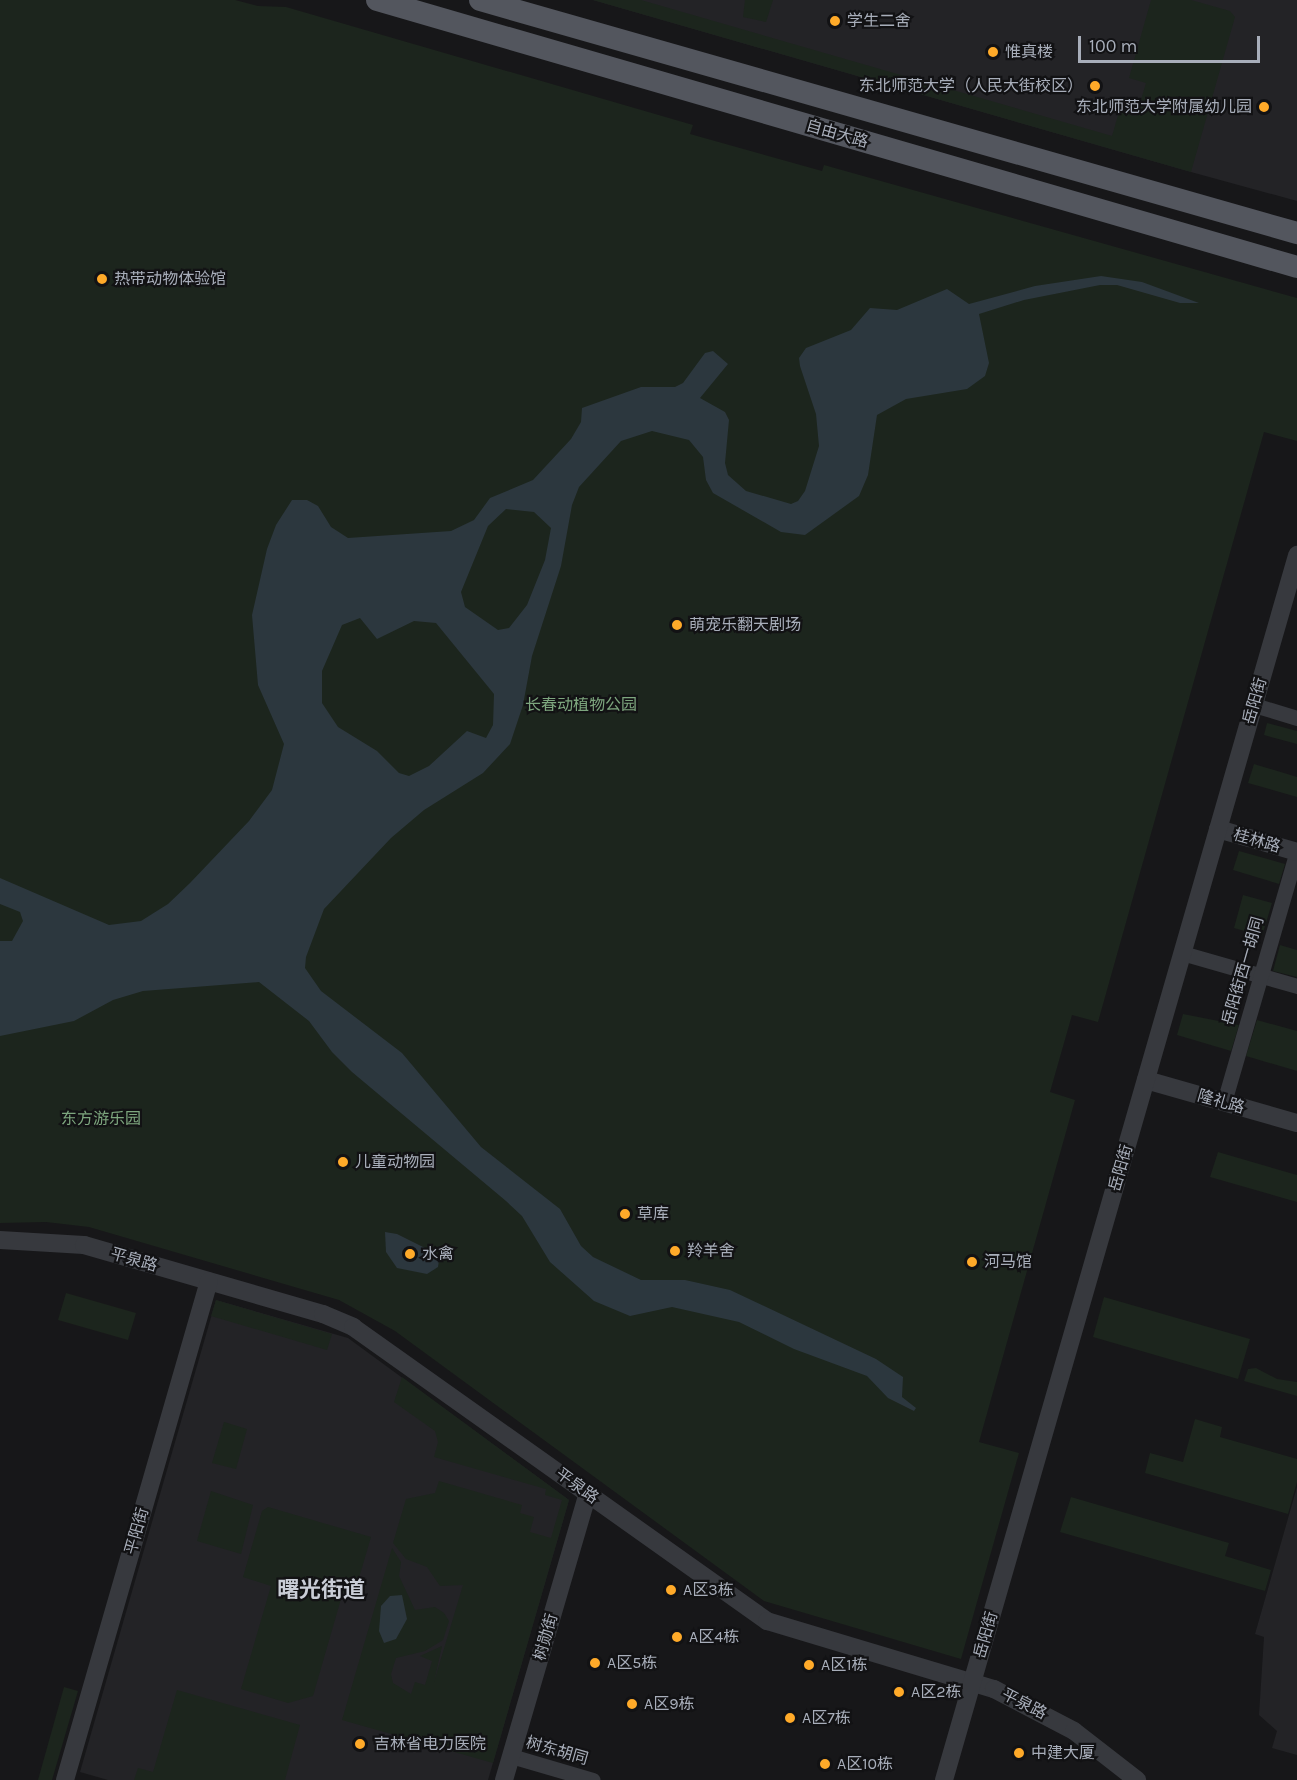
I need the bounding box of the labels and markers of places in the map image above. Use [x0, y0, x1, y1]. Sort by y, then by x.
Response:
place label: 学生二舍 [847, 11, 911, 31]
marker: 学生二舍 [828, 14, 842, 28]
place label: 惟真楼 [1005, 42, 1053, 62]
marker: 惟真楼 [986, 45, 1000, 59]
place label: 东北师范大学（人民大街校区） [859, 76, 1083, 96]
marker: 东北师范大学（人民大街校区） [1088, 79, 1102, 93]
place label: 东北师范大学附属幼儿园 [1076, 97, 1252, 117]
marker: 东北师范大学附属幼儿园 [1257, 100, 1271, 114]
place label: 热带动物体验馆 [114, 269, 226, 289]
marker: 热带动物体验馆 [95, 272, 109, 286]
place label: 萌宠乐翻天剧场 [689, 615, 801, 635]
marker: 萌宠乐翻天剧场 [670, 618, 684, 632]
place label: 儿童动物园 [355, 1152, 435, 1172]
marker: 儿童动物园 [336, 1155, 350, 1169]
place label: 草库 [637, 1204, 669, 1224]
marker: 草库 [618, 1207, 632, 1221]
place label: 羚羊舍 [687, 1241, 735, 1261]
place label: 水禽 [422, 1244, 454, 1264]
marker: 羚羊舍 [668, 1244, 682, 1258]
marker: 水禽 [403, 1247, 417, 1261]
place label: 河马馆 [984, 1252, 1032, 1272]
marker: 河马馆 [965, 1255, 979, 1269]
place label: A区3栋 [683, 1580, 734, 1600]
marker: A区3栋 [664, 1583, 678, 1597]
place label: A区4栋 [689, 1627, 739, 1647]
marker: A区4栋 [670, 1630, 684, 1644]
place label: A区5栋 [607, 1653, 657, 1673]
place label: A区1栋 [821, 1655, 867, 1675]
marker: A区5栋 [588, 1656, 602, 1670]
marker: A区1栋 [802, 1658, 816, 1672]
place label: A区2栋 [911, 1682, 961, 1702]
marker: A区2栋 [892, 1685, 906, 1699]
place label: A区9栋 [644, 1694, 694, 1714]
marker: A区9栋 [625, 1697, 639, 1711]
place label: A区7栋 [802, 1708, 851, 1728]
marker: A区7栋 [783, 1711, 797, 1725]
place label: 吉林省电力医院 [374, 1734, 486, 1754]
marker: 吉林省电力医院 [351, 1735, 369, 1753]
place label: 中建大厦 [1031, 1743, 1095, 1763]
marker: 中建大厦 [1012, 1746, 1026, 1760]
place label: A区10栋 [837, 1754, 893, 1774]
marker: A区10栋 [818, 1757, 832, 1771]

